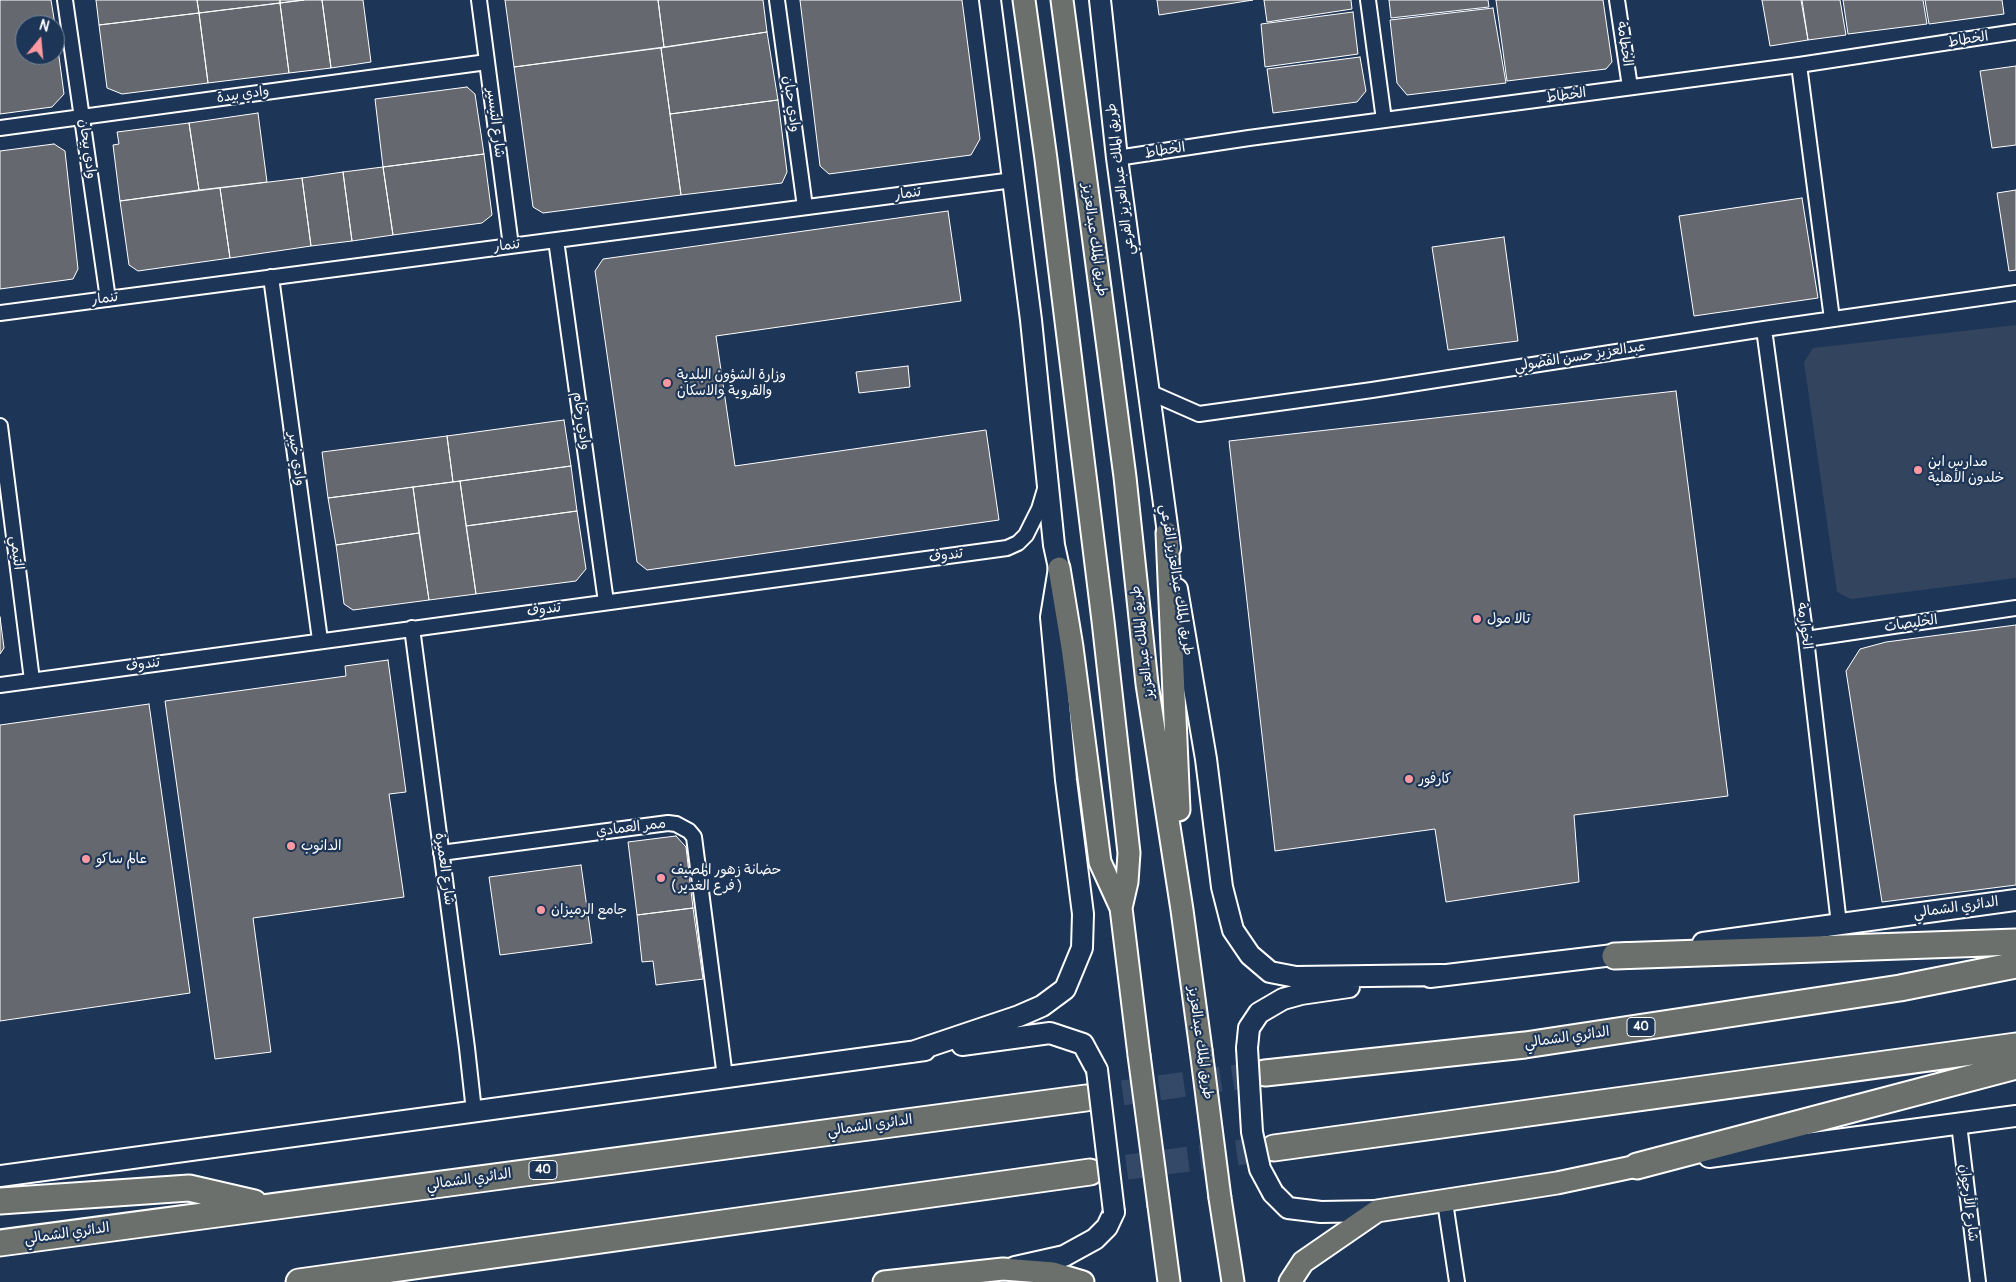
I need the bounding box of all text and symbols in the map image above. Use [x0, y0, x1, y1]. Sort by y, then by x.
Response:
north arrow [15, 15, 65, 65]
text: N [37, 17, 51, 36]
street label: الخطامة [1613, 20, 1635, 68]
street label: الخطاط [1946, 28, 1990, 52]
street label: وادي حبان [779, 75, 803, 133]
street label: وادي بيدة [216, 83, 270, 107]
street label: الخطاط [1545, 85, 1587, 107]
street label: شارع التيسير [482, 87, 508, 159]
street label: طريق الملك عبدالعزيز الفرعي [1103, 102, 1139, 256]
street label: وادي بيحان [74, 118, 100, 180]
street label: الخطاط [1143, 139, 1187, 163]
street label: طريق الملك عبدالعزيز [1078, 182, 1110, 298]
street label: تنمار [894, 184, 922, 204]
street label: تنمار [493, 236, 521, 256]
street label: تنمار [91, 289, 119, 309]
street label: عبدالعزيز حسن الفضولي [1513, 338, 1647, 376]
place label: وزارة الشؤون البلدية والقروية والاسكان [677, 367, 786, 400]
marker: وزارة الشؤون البلدية والقروية والاسكان [661, 377, 673, 389]
street label: وادي رخام [569, 391, 593, 451]
street label: وادي خيبر [284, 431, 308, 487]
place label: مدارس ابن خلدون الأهلية [1928, 454, 2004, 487]
marker: مدارس ابن خلدون الأهلية [1912, 464, 1924, 476]
street label: طريق الملك عبدالعزيز الفرعي [1156, 503, 1196, 657]
street label: التيمي [6, 535, 26, 571]
street label: تندوف [928, 545, 964, 567]
street label: طريق الملك عبدالعزيز [1128, 584, 1158, 700]
street label: تندوف [526, 599, 562, 621]
street label: الخوارمة [1793, 601, 1815, 651]
place label: تالا مول [1487, 611, 1530, 627]
street label: الخليصات [1883, 612, 1939, 636]
marker: تالا مول [1471, 613, 1483, 625]
street label: تندوف [125, 654, 161, 676]
place label: كارفور [1419, 771, 1451, 787]
marker: كارفور [1403, 773, 1415, 785]
street label: ممر العمادي [595, 815, 667, 841]
street label: شارع العميرة [431, 832, 457, 906]
place label: الدانوب [301, 838, 342, 854]
marker: الدانوب [285, 840, 297, 852]
place label: عالم ساكو [96, 851, 147, 867]
marker: عالم ساكو [80, 853, 92, 865]
place label: حضانة زهور المصيف ( فرع الغدير ) [671, 862, 781, 894]
marker: حضانة زهور المصيف ( فرع الغدير ) [655, 872, 667, 884]
street label: الدائري الشمالي [1912, 894, 2000, 922]
place label: جامع الرميزان [551, 902, 627, 918]
marker: جامع الرميزان [535, 904, 547, 916]
street label: طريق الملك عبدالعزيز [1184, 985, 1216, 1101]
road number: 40 [1627, 1018, 1655, 1036]
street label: الدائري الشمالي [1523, 1024, 1611, 1052]
street label: الدائري الشمالي [826, 1112, 914, 1140]
road number: 40 [529, 1160, 557, 1180]
street label: شارع الأرجوان [1955, 1163, 1981, 1243]
street label: الدائري الشمالي [425, 1166, 513, 1194]
street label: الدائري الشمالي [23, 1220, 111, 1248]

